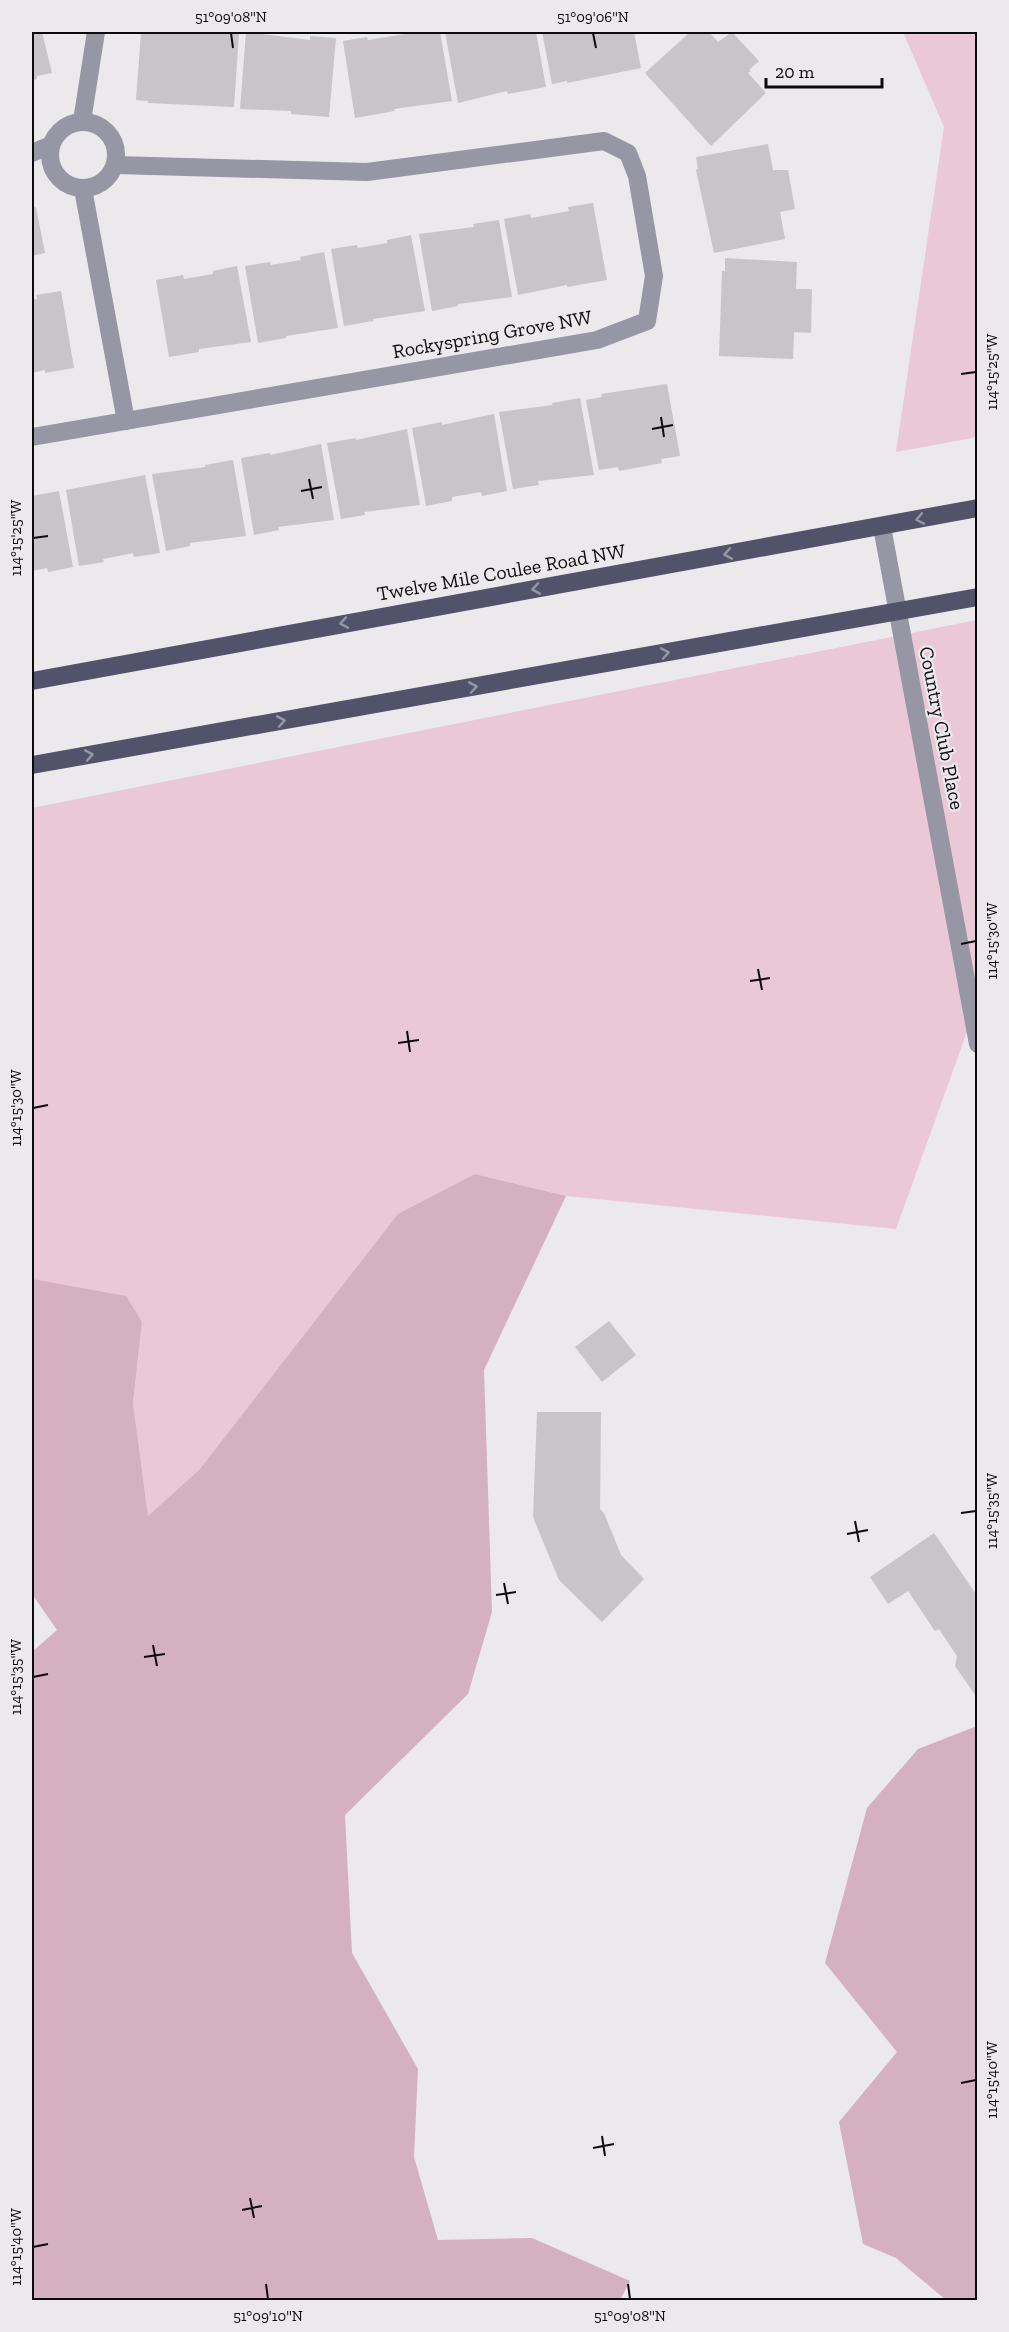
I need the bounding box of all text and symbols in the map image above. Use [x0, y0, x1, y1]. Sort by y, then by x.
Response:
text: 51°09'08"N [195, 8, 267, 26]
text: 51°09'06"N [557, 8, 629, 26]
scale bar [766, 51, 882, 89]
text: 20 m [775, 61, 815, 83]
street label: Rockyspring Grove NW [390, 305, 594, 363]
text: 114°15'25"W [983, 334, 1001, 410]
text: 114°15'25"W [7, 500, 25, 576]
one-way arrow [915, 512, 925, 525]
street label: Twelve Mile Coulee Road NW [375, 538, 627, 606]
one-way arrow [724, 548, 733, 560]
one-way arrow [532, 582, 542, 595]
one-way arrow [340, 616, 350, 629]
street label: Country Club Place [914, 644, 970, 812]
one-way arrow [660, 647, 670, 660]
one-way arrow [468, 681, 478, 694]
one-way arrow [276, 715, 286, 728]
one-way arrow [84, 749, 94, 762]
text: 114°15'30"W [983, 902, 1001, 980]
text: 114°15'30"W [7, 1069, 25, 1147]
text: 114°15'35"W [983, 1473, 1001, 1549]
text: 114°15'35"W [7, 1639, 25, 1715]
text: 114°15'40"W [983, 2041, 1001, 2119]
text: 114°15'40"W [7, 2208, 25, 2286]
text: 51°09'10"N [233, 2307, 303, 2325]
text: 51°09'08"N [594, 2307, 666, 2325]

